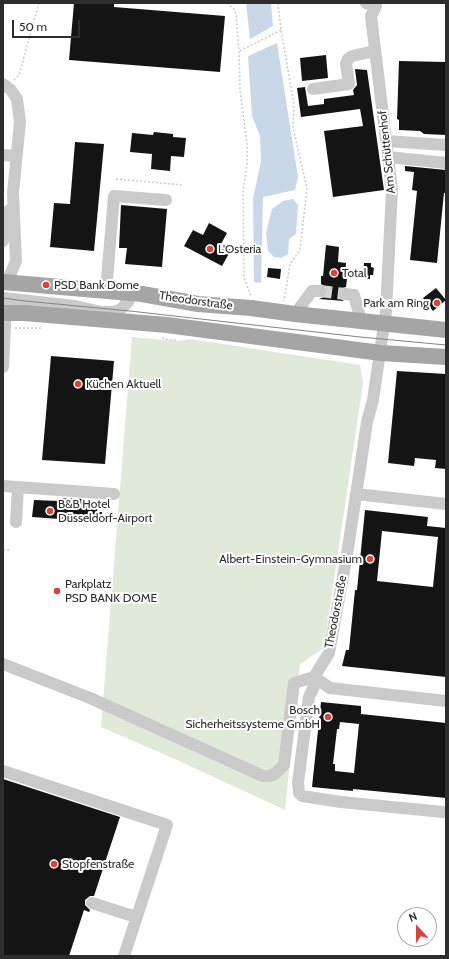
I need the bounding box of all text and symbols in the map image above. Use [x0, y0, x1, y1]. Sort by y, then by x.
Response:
scale bar [14, 12, 82, 38]
text: 50 m [19, 19, 47, 34]
street label: Am Schüttenhof [375, 110, 399, 194]
place label: L'Osteria [218, 242, 261, 256]
marker: L'Osteria [205, 244, 215, 254]
place label: Total [342, 266, 367, 280]
marker: Total [329, 268, 339, 278]
place label: PSD Bank Dome [54, 278, 139, 292]
marker: PSD Bank Dome [41, 280, 51, 290]
street label: Theodorstraße [158, 289, 234, 313]
place label: Park am Ring [363, 296, 429, 310]
marker: Park am Ring [432, 298, 442, 308]
place label: Küchen Aktuell [86, 377, 161, 391]
marker: Küchen Aktuell [73, 379, 83, 389]
place label: B&B Hotel Düsseldorf-Airport [58, 497, 152, 525]
marker: B&B Hotel Düsseldorf-Airport [45, 506, 55, 516]
place label: Albert-Einstein-Gymnasium [219, 552, 362, 566]
marker: Albert-Einstein-Gymnasium [365, 554, 375, 564]
street label: Theodorstraße [322, 574, 350, 650]
place label: Parkplatz PSD BANK DOME [65, 577, 157, 605]
marker: Parkplatz PSD BANK DOME [52, 586, 62, 596]
place label: Bosch Sicherheitssysteme GmbH [186, 703, 320, 731]
marker: Bosch Sicherheitssysteme GmbH [323, 712, 333, 722]
place label: Stopfenstraße [62, 857, 134, 871]
marker: Stopfenstraße [49, 859, 59, 869]
north arrow [397, 907, 437, 947]
text: N [407, 909, 419, 925]

